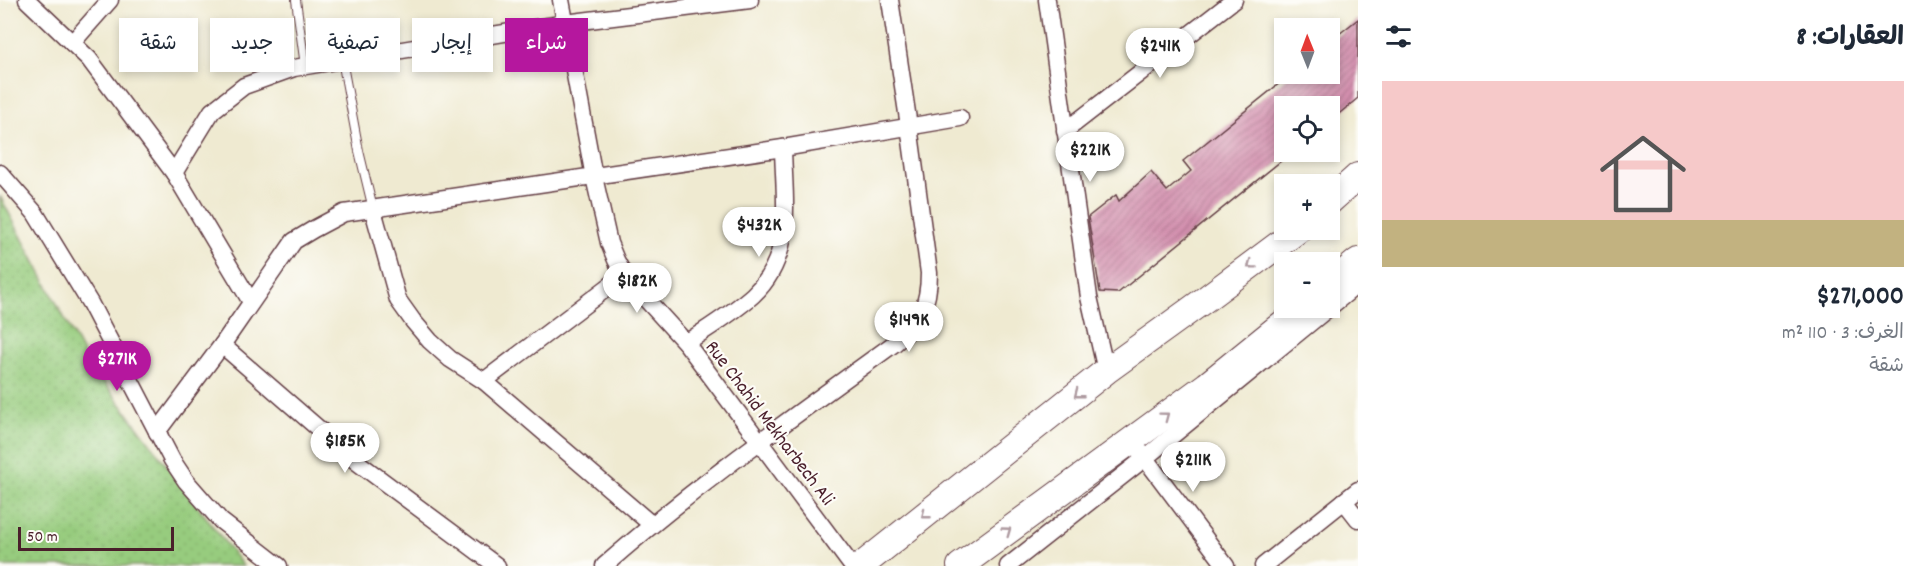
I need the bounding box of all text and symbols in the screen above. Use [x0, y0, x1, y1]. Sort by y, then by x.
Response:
chip: شقة [119, 18, 198, 72]
chip: جديد [210, 18, 294, 72]
chip: تصفية [306, 18, 400, 72]
chip: إيجار [412, 18, 493, 72]
chip: شراء [505, 18, 588, 72]
north arrow [1274, 18, 1340, 84]
map controls [1274, 18, 1340, 318]
icon: filters [1382, 20, 1415, 53]
text: العقارات: 8 [1796, 20, 1904, 57]
pin: $241K [1118, 28, 1202, 79]
text: $241K [1140, 33, 1180, 61]
button: locate [1274, 96, 1340, 162]
icon: home [1589, 120, 1697, 228]
pin: $221K [1048, 132, 1132, 183]
text: $221K [1069, 137, 1111, 165]
button: + [1274, 174, 1340, 240]
pin: $432K [717, 207, 801, 258]
text: $432K [736, 212, 782, 240]
button: − [1274, 252, 1340, 318]
one-way arrow [1247, 258, 1258, 269]
pin: $182K [595, 263, 679, 314]
text: $182K [617, 268, 657, 296]
text: $271,000 [1816, 279, 1904, 316]
pin: $149K [867, 302, 951, 353]
text: $149K [888, 307, 930, 335]
text: الغرف: 3 · 110 m² [1782, 320, 1904, 348]
street label: Rue Chahid Mekharbech Ali [697, 335, 840, 512]
pin: $271K [75, 341, 159, 392]
text: $271K [97, 346, 137, 374]
text: شقة [1869, 353, 1904, 381]
one-way arrow [1074, 386, 1085, 397]
one-way arrow [1158, 413, 1169, 424]
pin: $185K [303, 423, 387, 474]
text: $185K [324, 428, 366, 456]
pin: $211K [1151, 442, 1235, 493]
text: $211K [1175, 447, 1211, 475]
one-way arrow [921, 507, 932, 518]
scale bar [18, 524, 174, 552]
text: 50 m [27, 526, 58, 549]
one-way arrow [1001, 527, 1012, 538]

